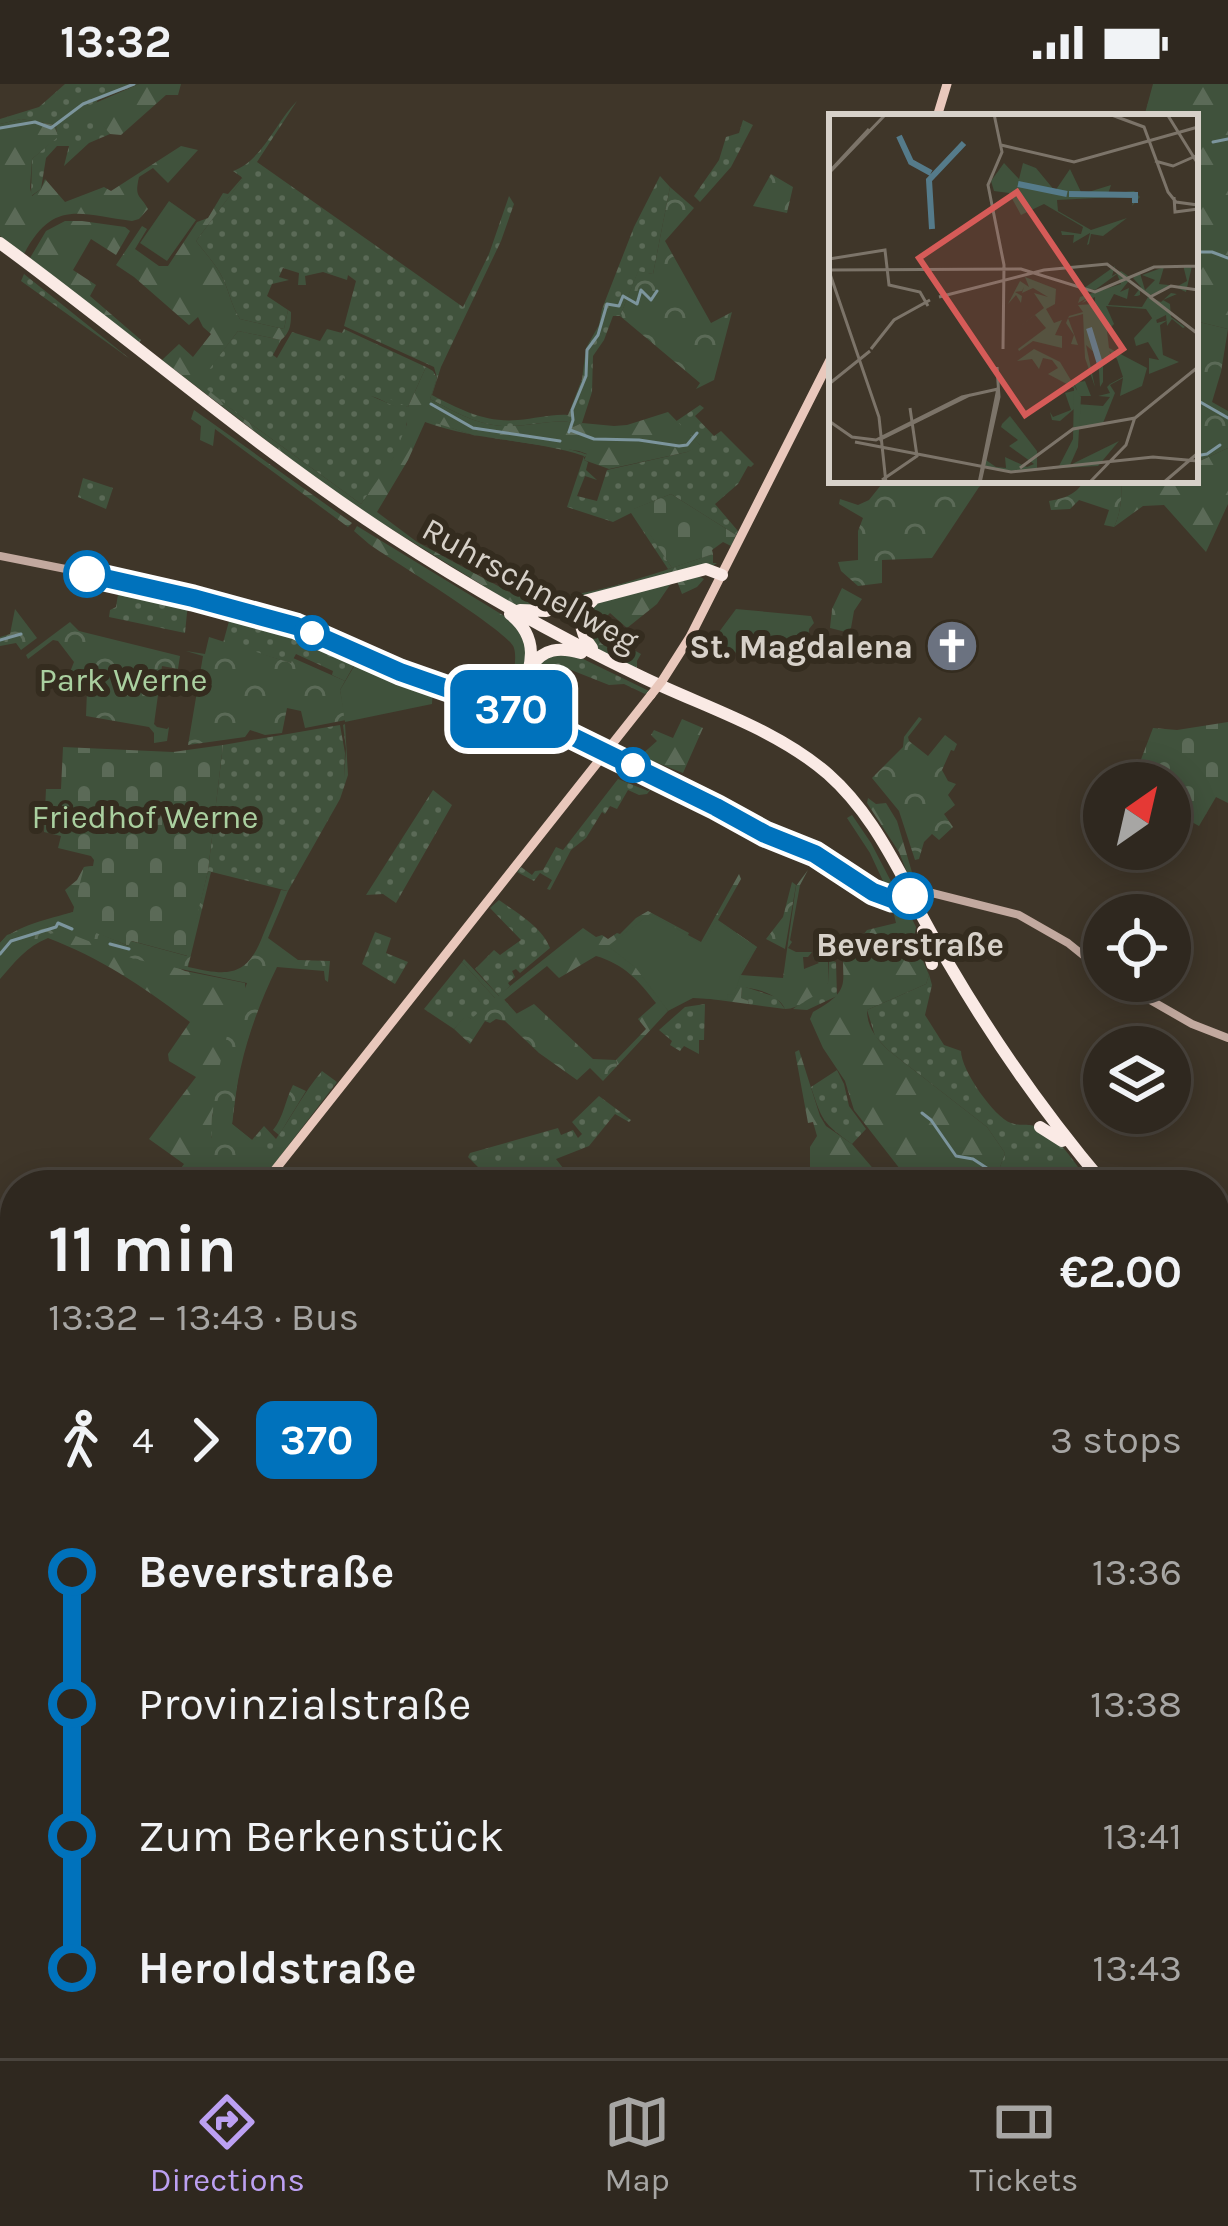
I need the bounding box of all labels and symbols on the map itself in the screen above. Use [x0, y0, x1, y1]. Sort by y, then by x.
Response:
inset map [829, 114, 1198, 483]
street label: Ruhrschnellweg [416, 510, 646, 660]
unlabelled marker [65, 552, 109, 596]
unlabelled marker [296, 617, 328, 649]
church icon: St. Magdalena [924, 618, 980, 674]
place label: St. Magdalena [689, 628, 913, 666]
park label: Park Werne [39, 661, 207, 699]
line badge: 370 [442, 670, 580, 748]
unlabelled marker [617, 749, 649, 781]
north arrow [1083, 762, 1191, 870]
park label: Friedhof Werne [32, 798, 258, 836]
marker: Beverstraße [888, 874, 932, 918]
place label: Beverstraße [816, 926, 1004, 964]

